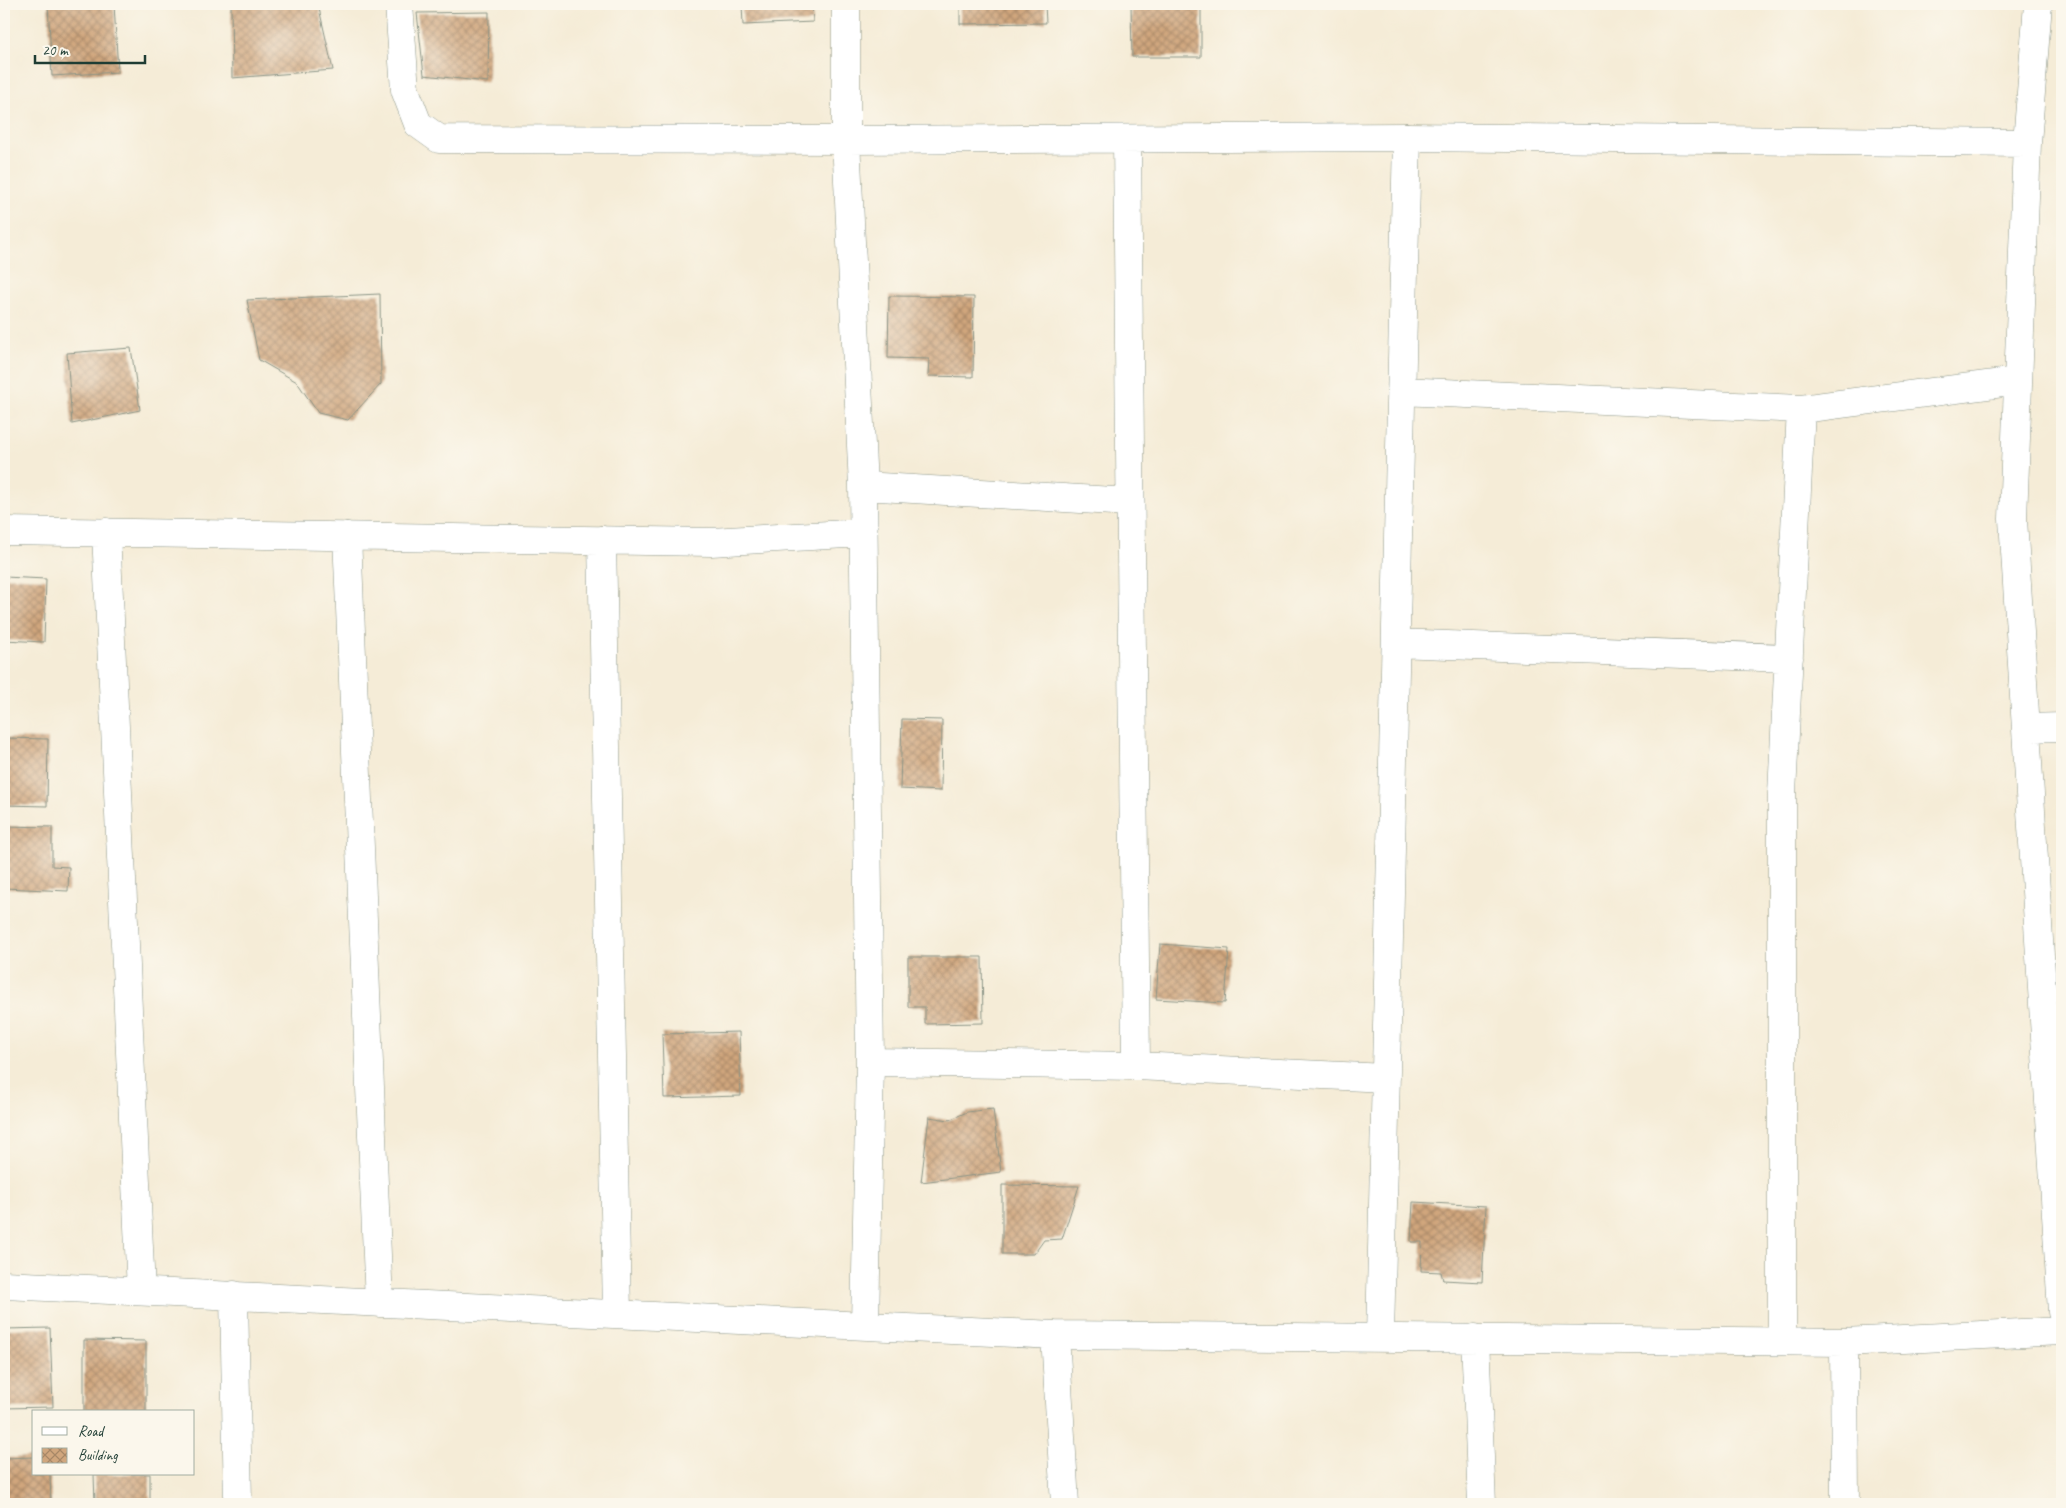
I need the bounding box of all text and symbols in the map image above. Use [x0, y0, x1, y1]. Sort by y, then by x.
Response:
scale bar [35, 32, 145, 64]
text: 20 m [42, 41, 69, 60]
legend [32, 1410, 195, 1476]
text: Road [78, 1422, 105, 1441]
text: Building [78, 1446, 118, 1465]

